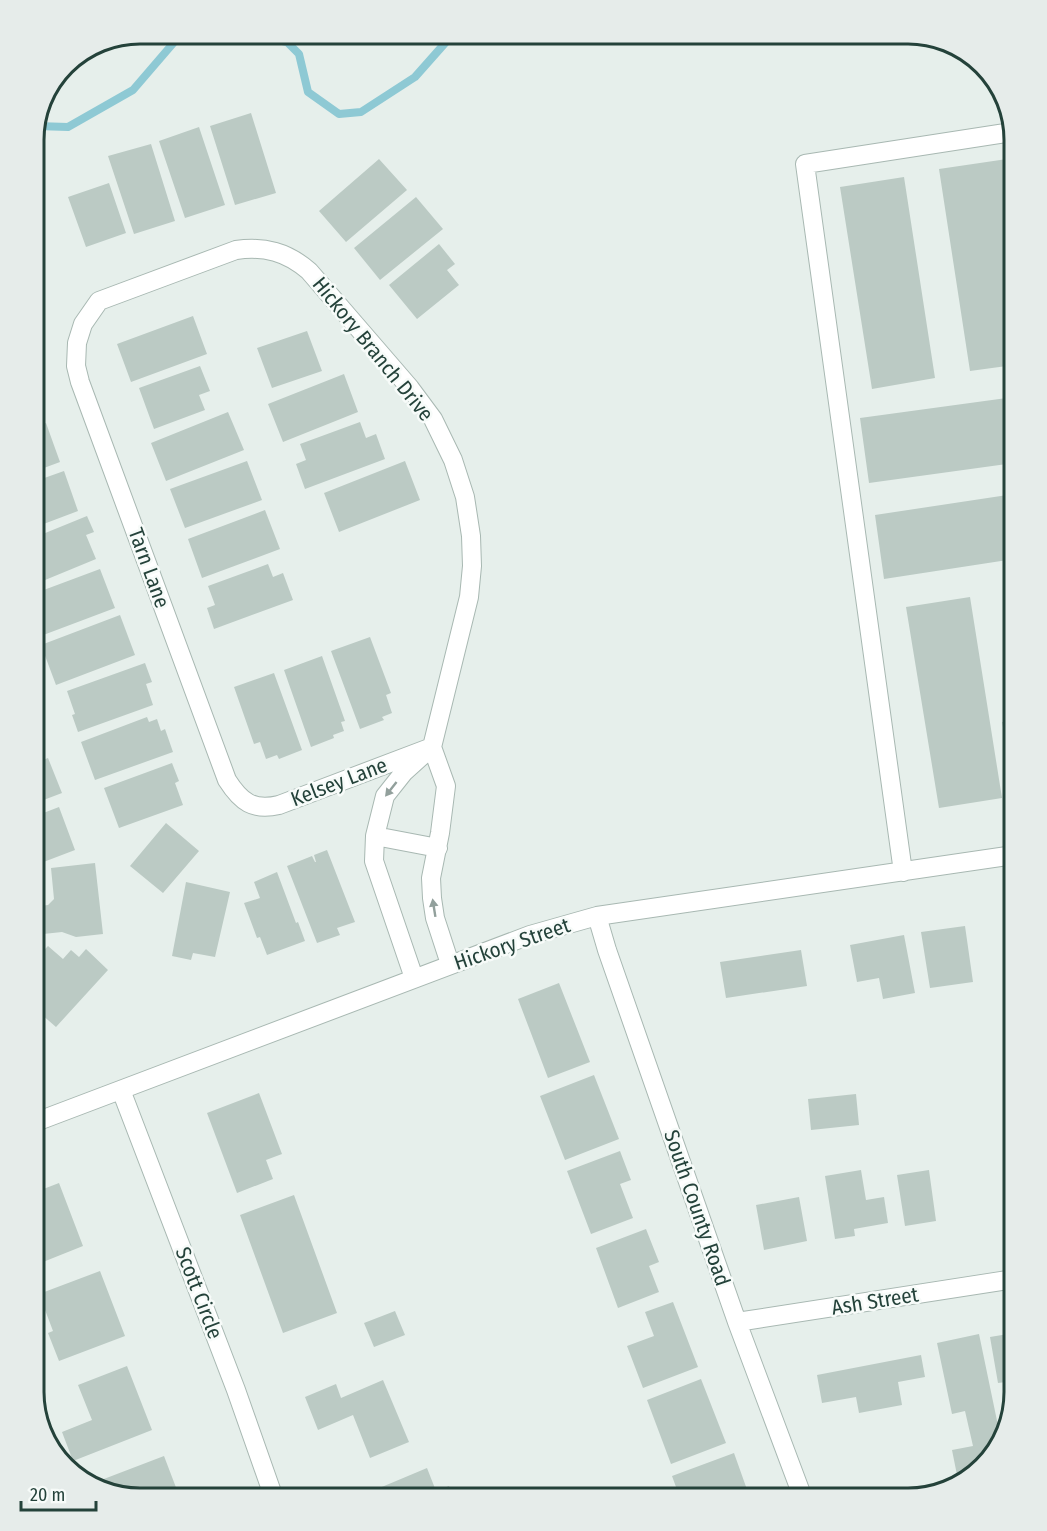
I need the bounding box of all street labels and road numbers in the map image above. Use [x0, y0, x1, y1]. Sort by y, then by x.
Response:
street label: Hickory Branch Drive [307, 272, 439, 426]
street label: Tarn Lane [123, 524, 175, 612]
street label: Kelsey Lane [287, 752, 391, 812]
street label: Hickory Street [451, 912, 574, 976]
street label: South County Road [658, 1127, 736, 1289]
street label: Scott Circle [170, 1243, 228, 1343]
street label: Ash Street [830, 1281, 920, 1321]

